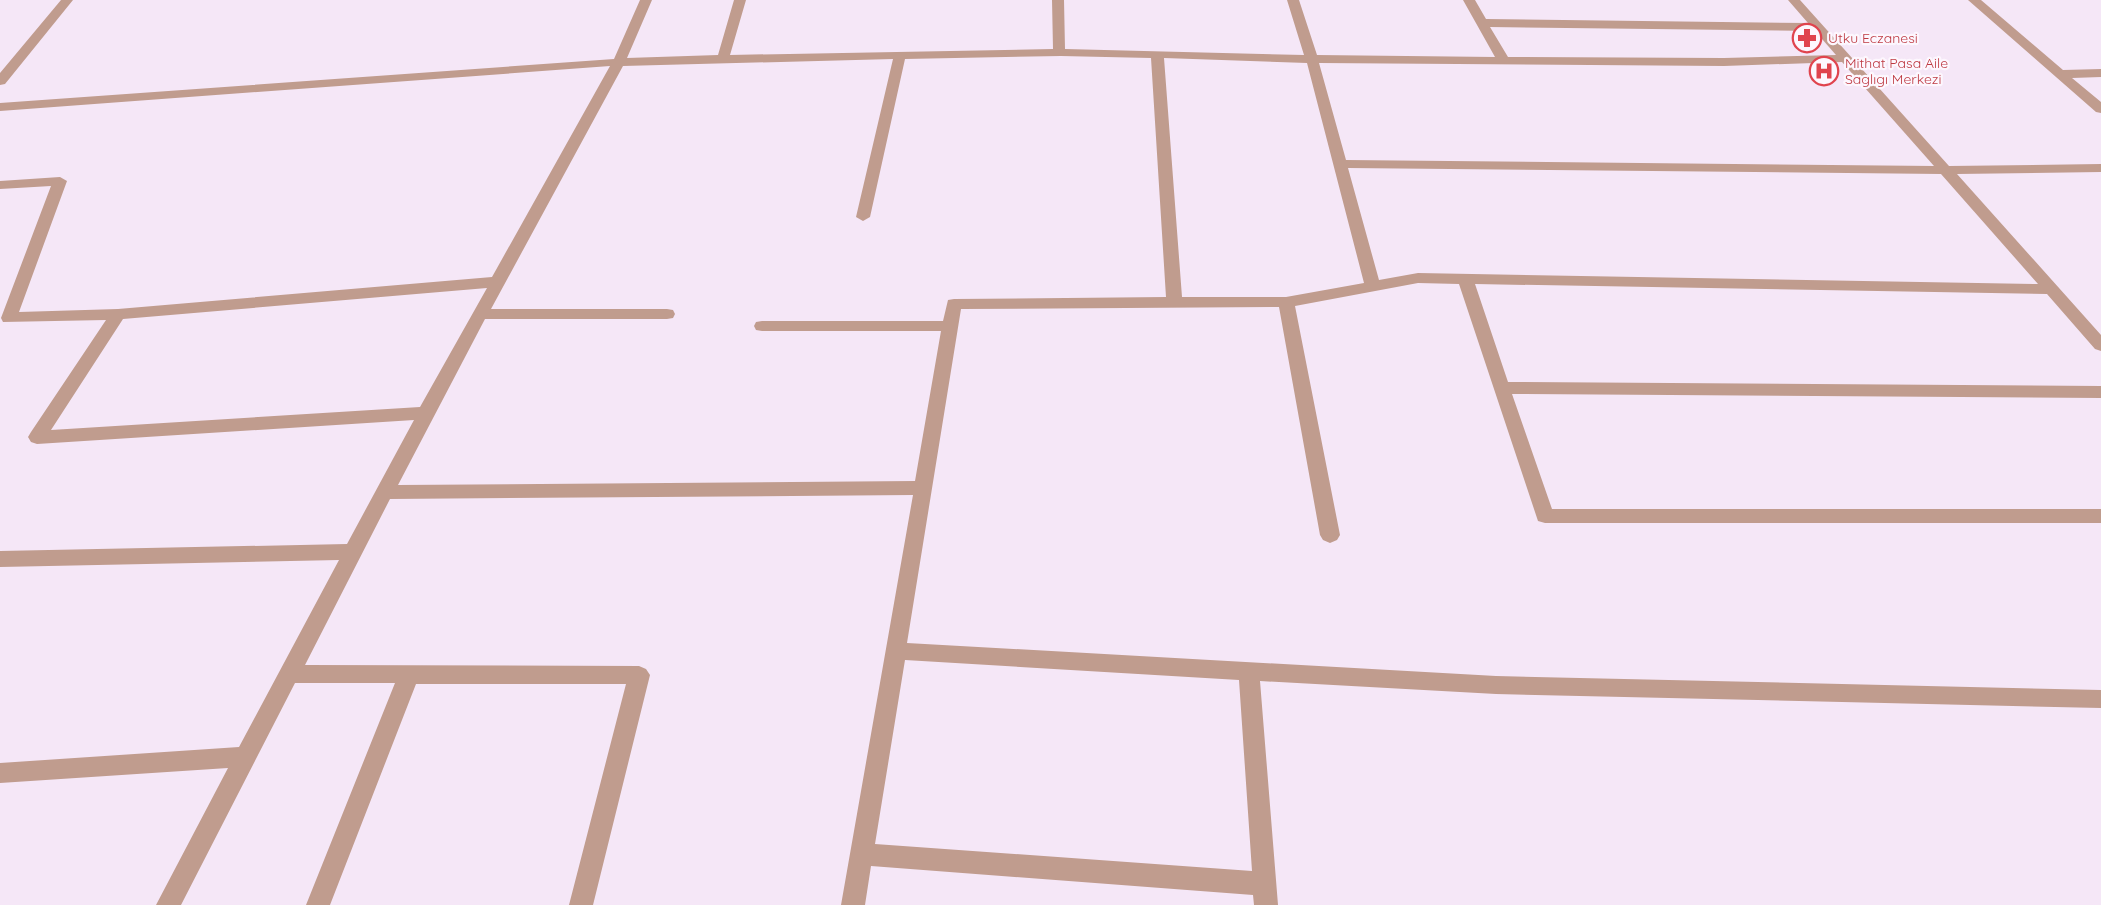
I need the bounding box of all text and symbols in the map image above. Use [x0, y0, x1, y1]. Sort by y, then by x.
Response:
pharmacy icon: Utku Eczanesi [1791, 22, 1823, 54]
place label: Utku Eczanesi [1828, 29, 1918, 47]
place label: Mithat Pasa Aile Saglıgı Merkezi [1845, 54, 1948, 88]
hospital icon: Mithat Pasa Aile Saglıgı Merkezi [1808, 55, 1840, 87]

